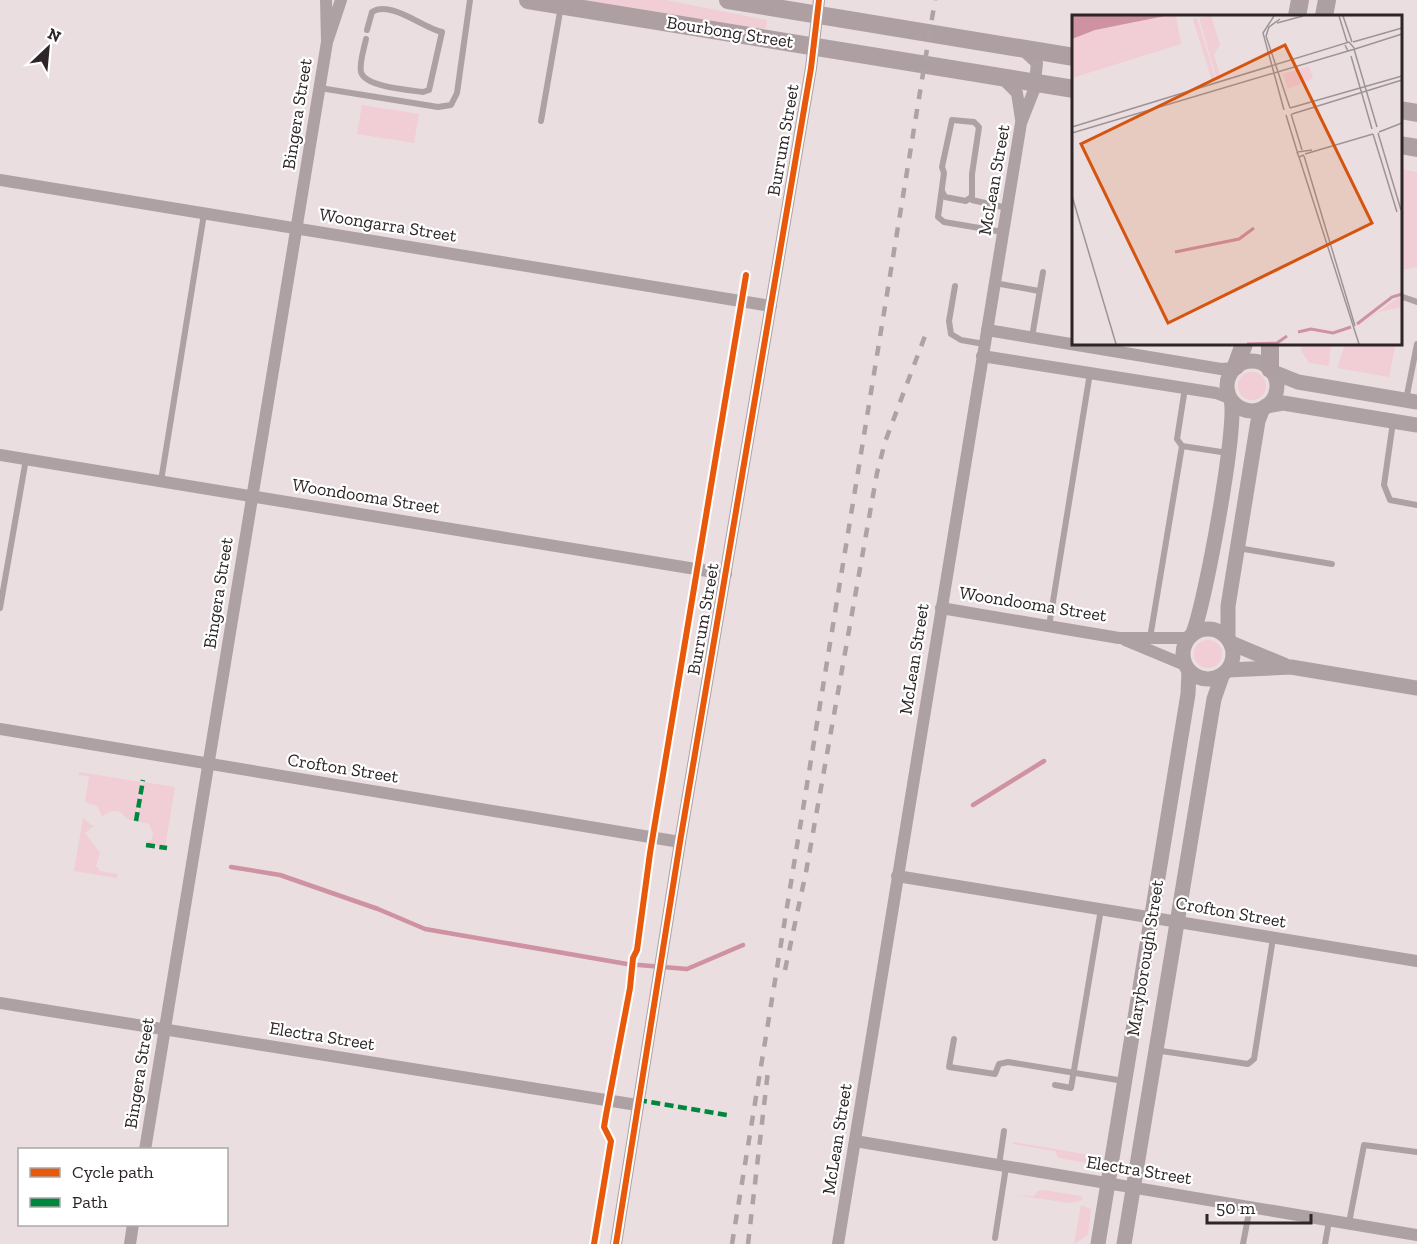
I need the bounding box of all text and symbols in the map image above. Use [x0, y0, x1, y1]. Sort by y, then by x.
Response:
street label: Bourbong Street [665, 11, 795, 53]
inset map [1072, 15, 1402, 345]
north arrow [18, 18, 78, 78]
text: N [45, 24, 64, 46]
street label: Bingera Street [277, 56, 317, 171]
street label: Burrum Street [762, 82, 804, 198]
street label: McLean Street [973, 122, 1015, 237]
street label: Woongarra Street [318, 203, 459, 247]
street label: Woondooma Street [291, 473, 442, 519]
street label: Bingera Street [198, 535, 238, 650]
street label: Burrum Street [682, 561, 724, 677]
street label: Woondooma Street [958, 581, 1109, 627]
street label: McLean Street [894, 601, 934, 716]
street label: Crofton Street [286, 748, 400, 788]
street label: Maryborough Street [1122, 878, 1168, 1038]
street label: Crofton Street [1174, 891, 1288, 933]
street label: Bingera Street [119, 1015, 159, 1130]
street label: Electra Street [268, 1017, 377, 1055]
street label: McLean Street [817, 1081, 857, 1196]
legend [18, 1148, 228, 1226]
street label: Electra Street [1085, 1151, 1194, 1189]
text: Cycle path [72, 1161, 154, 1183]
scale bar [1207, 1187, 1310, 1225]
text: Path [72, 1191, 108, 1213]
text: 50 m [1216, 1197, 1256, 1219]

